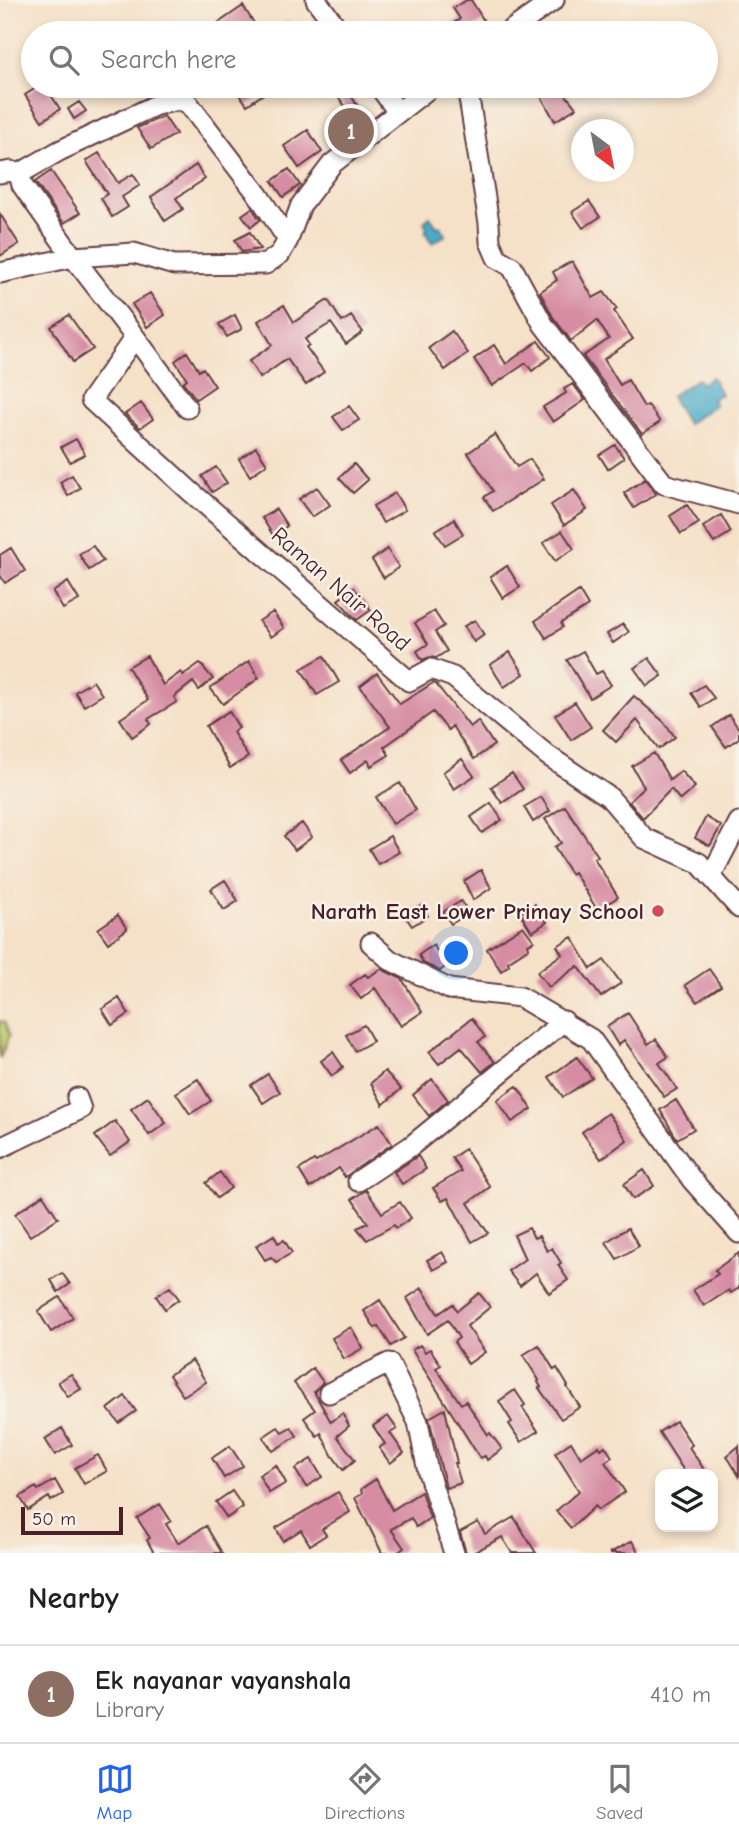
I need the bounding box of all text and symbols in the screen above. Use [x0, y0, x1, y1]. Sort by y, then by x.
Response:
search box [21, 21, 718, 98]
icon: search [45, 41, 83, 79]
text: Search here [101, 45, 236, 75]
pin: 1 [328, 105, 374, 157]
north arrow [571, 119, 634, 182]
street label: Raman Nair Road [266, 521, 416, 657]
place label: Narath East Lower Primay School [311, 898, 644, 925]
marker: Narath East Lower Primay School [650, 903, 666, 919]
your location [439, 936, 473, 970]
map controls [655, 1469, 718, 1532]
button: layers [655, 1469, 718, 1532]
scale bar [21, 1504, 122, 1536]
text: 50 m [32, 1508, 76, 1530]
text: Nearby [28, 1581, 119, 1616]
text: Ek nayanar vayanshala [95, 1666, 351, 1696]
text: 1 [46, 1681, 56, 1708]
text: 410 m [650, 1681, 711, 1708]
text: Library [95, 1696, 164, 1723]
tab: Map [96, 1760, 134, 1824]
tab: Directions [325, 1760, 405, 1824]
tab: Saved [596, 1760, 643, 1824]

